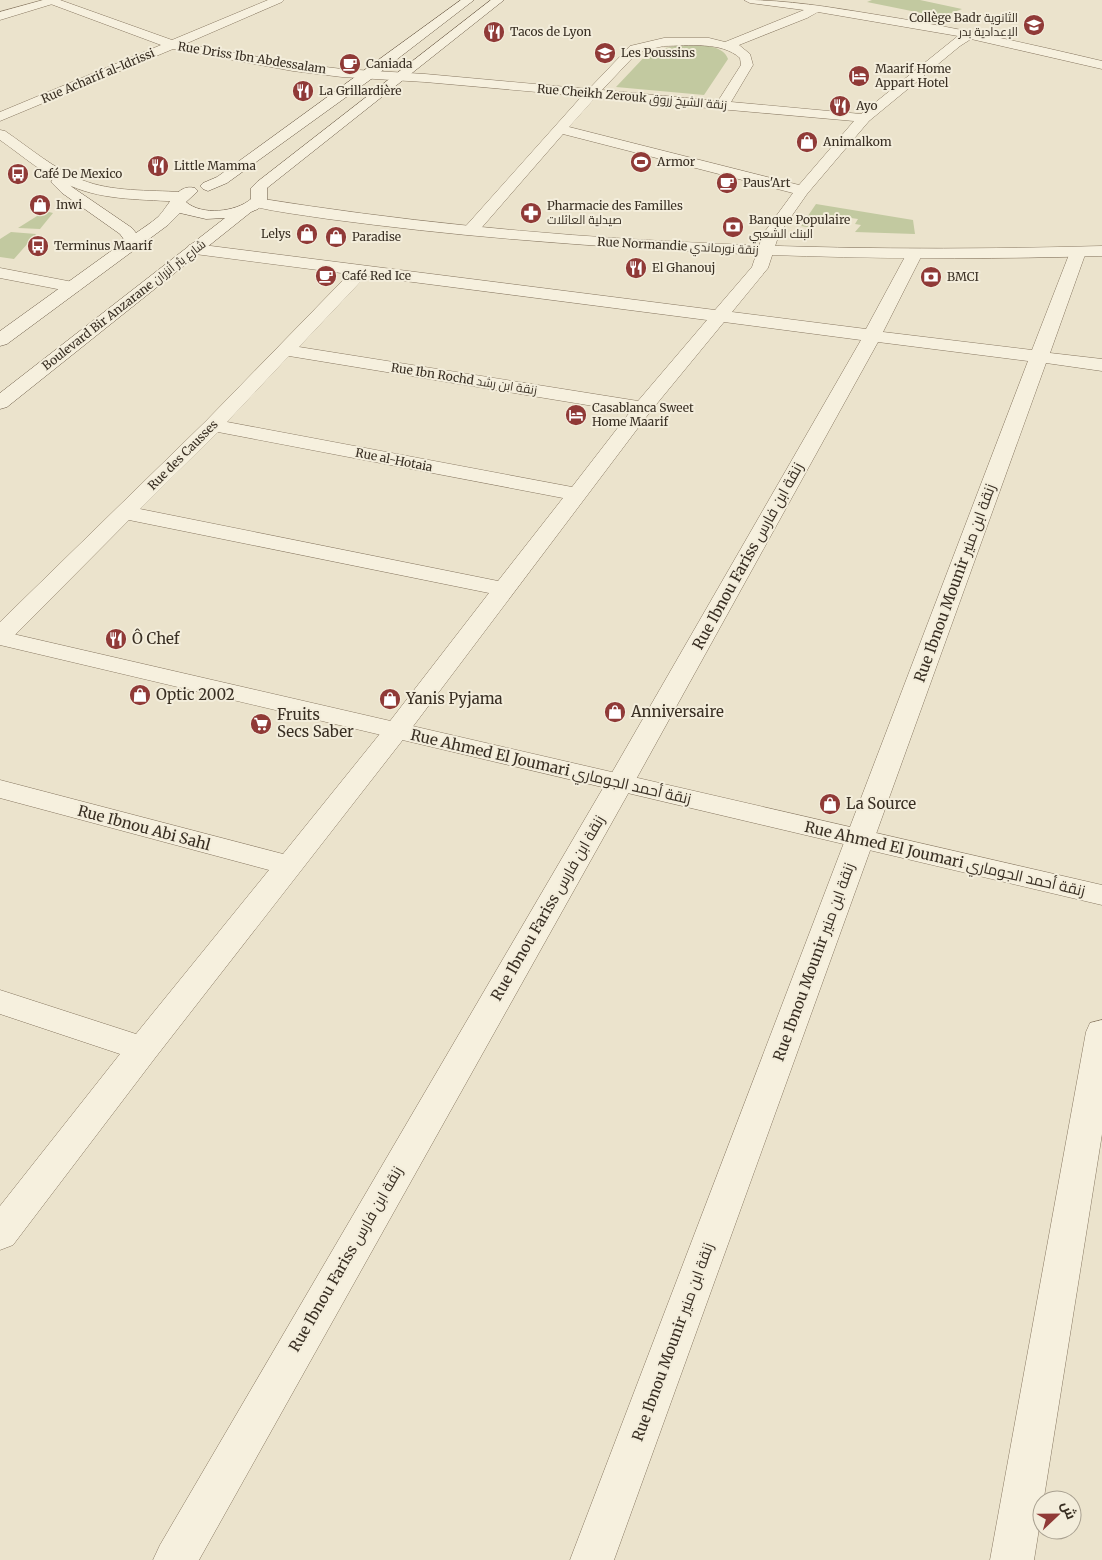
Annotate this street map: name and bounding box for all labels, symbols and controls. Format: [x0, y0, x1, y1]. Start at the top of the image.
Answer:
place label: Collège Badr الثانوية الإعدادية بدر [909, 10, 1018, 39]
school or university icon: Collège Badr الثانوية الإعدادية بدر [1022, 13, 1046, 37]
restaurant icon: Tacos de Lyon [482, 20, 506, 44]
place label: Tacos de Lyon [510, 24, 591, 39]
street label: Rue Driss Ibn Abdessalam [177, 38, 328, 77]
school or university icon: Les Poussins [593, 41, 617, 65]
street label: Rue Acharif al-Idrissi [39, 45, 157, 106]
place label: Les Poussins [621, 45, 695, 60]
cafe icon: Caniada [338, 52, 362, 76]
place label: Caniada [366, 56, 413, 71]
place label: Maarif Home Appart Hotel [874, 61, 951, 90]
hotel icon: Maarif Home Appart Hotel [847, 64, 871, 88]
restaurant icon: La Grillardière [291, 79, 315, 103]
street label: Rue Cheikh Zerouk زنقة الشيخ زروق [536, 81, 728, 113]
place label: La Grillardière [319, 83, 402, 98]
restaurant icon: Ayo [828, 94, 852, 118]
place label: Ayo [855, 98, 878, 113]
shop icon: Animalkom [795, 130, 819, 154]
place label: Animalkom [822, 134, 892, 149]
sports icon: Armor [629, 150, 653, 174]
restaurant icon: Little Mamma [146, 154, 170, 178]
place label: Armor [656, 154, 696, 169]
place label: Little Mamma [174, 158, 256, 173]
bus stop icon: Café De Mexico [6, 162, 30, 186]
place label: Café De Mexico [34, 166, 122, 181]
cafe icon: Paus'Art [715, 171, 739, 195]
place label: Paus'Art [743, 175, 791, 190]
shop icon: Inwi [28, 193, 52, 217]
place label: Inwi [56, 197, 82, 212]
place label: Pharmacie des Familles صيدلية العائلات [547, 198, 683, 227]
pharmacy icon: Pharmacie des Familles صيدلية العائلات [519, 201, 543, 225]
place label: Banque Populaire البنك الشعبي [749, 212, 850, 244]
bank icon: Banque Populaire البنك الشعبي [721, 215, 745, 239]
shop icon: Lelys [295, 222, 319, 246]
shop icon: Paradise [324, 225, 348, 249]
place label: Lelys [261, 226, 291, 241]
place label: Paradise [352, 229, 401, 244]
bus stop icon: Terminus Maarif [26, 234, 50, 258]
street label: Rue Normandie زنقة نورماندي [597, 234, 759, 260]
street label: Boulevard Bir Anzarane شارع بئر أنزران [39, 236, 209, 374]
place label: Terminus Maarif [54, 238, 152, 253]
restaurant icon: El Ghanouj [624, 256, 648, 280]
place label: El Ghanouj [652, 260, 715, 275]
cafe icon: Café Red Ice [314, 264, 338, 288]
bank icon: BMCI [919, 265, 943, 289]
place label: Café Red Ice [342, 268, 411, 283]
place label: BMCI [947, 269, 979, 284]
street label: Rue Ibn Rochd زنقة ابن رشد [390, 360, 538, 397]
place label: Casablanca Sweet Home Maarif [592, 400, 694, 429]
hotel icon: Casablanca Sweet Home Maarif [564, 403, 588, 427]
street label: Rue des Causses [144, 416, 221, 493]
street label: Rue al-Hotaia [354, 445, 434, 474]
street label: Rue Ibnou Fariss زنقة ابن فارس [688, 459, 808, 653]
street label: Rue Ibnou Mounir زنقة ابن منير [910, 481, 1000, 685]
restaurant icon: Ô Chef [104, 627, 128, 651]
place label: Ô Chef [132, 628, 181, 648]
shop icon: Optic 2002 [128, 683, 152, 707]
place label: Optic 2002 [156, 685, 235, 704]
shop icon: Yanis Pyjama [378, 687, 402, 711]
place label: Yanis Pyjama [405, 689, 503, 708]
shop icon: Anniversaire [603, 700, 627, 724]
place label: Anniversaire [630, 702, 724, 721]
place label: Fruits Secs Saber [277, 705, 354, 741]
supermarket icon: Fruits Secs Saber [249, 712, 273, 736]
street label: Rue Ahmed El Joumari زنقة أحمد الجوماري [408, 725, 693, 811]
shop icon: La Source [818, 792, 842, 816]
place label: La Source [846, 794, 916, 813]
street label: Rue Ibnou Abi Sahl [76, 801, 213, 854]
street label: Rue Ibnou Fariss زنقة ابن فارس [487, 812, 609, 1004]
street label: Rue Ahmed El Joumari زنقة أحمد الجوماري [802, 817, 1087, 903]
street label: Rue Ibnou Mounir زنقة ابن منير [769, 860, 859, 1064]
street label: Rue Ibnou Fariss زنقة ابن فارس [285, 1163, 407, 1355]
street label: Rue Ibnou Mounir زنقة ابن منير [628, 1240, 718, 1444]
north arrow [1032, 1490, 1082, 1540]
text: ش [1057, 1498, 1081, 1522]

